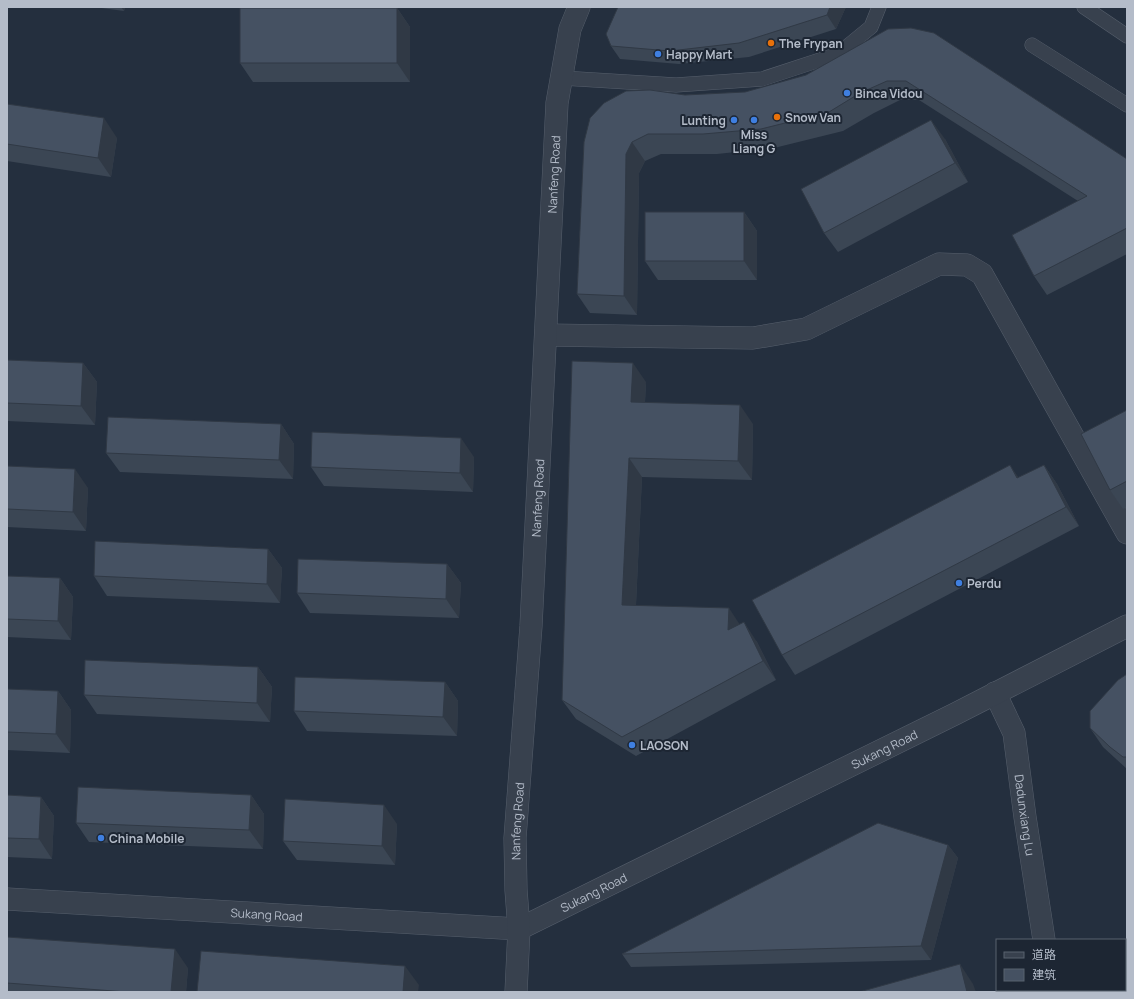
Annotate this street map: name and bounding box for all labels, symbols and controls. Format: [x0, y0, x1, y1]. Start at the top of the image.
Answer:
place label: The Frypan [779, 35, 843, 52]
marker: The Frypan [766, 38, 776, 48]
place label: Happy Mart [666, 46, 732, 63]
marker: Happy Mart [653, 49, 663, 59]
place label: Binca Vidou [855, 85, 923, 102]
marker: Binca Vidou [842, 88, 852, 98]
place label: Snow Van [785, 109, 841, 126]
place label: Lunting [681, 112, 726, 129]
marker: Snow Van [772, 112, 782, 122]
marker: Lunting [729, 115, 739, 125]
marker: Miss Liang G [749, 115, 759, 125]
place label: Miss Liang G [733, 126, 776, 157]
street label: Nanfeng Road [543, 135, 564, 214]
street label: Nanfeng Road [527, 459, 548, 537]
place label: Perdu [967, 575, 1001, 592]
marker: Perdu [954, 578, 964, 588]
street label: Sukang Road [848, 725, 920, 773]
place label: LAOSON [640, 737, 689, 754]
marker: LAOSON [627, 740, 637, 750]
street label: Dadunxiang Lu [1011, 773, 1039, 857]
street label: Nanfeng Road [507, 782, 528, 860]
place label: China Mobile [109, 830, 185, 847]
marker: China Mobile [96, 833, 106, 843]
street label: Sukang Road [557, 869, 630, 916]
street label: Sukang Road [230, 904, 303, 925]
legend [996, 939, 1126, 991]
text: 道路 [1032, 946, 1056, 963]
text: 建筑 [1032, 966, 1056, 983]

